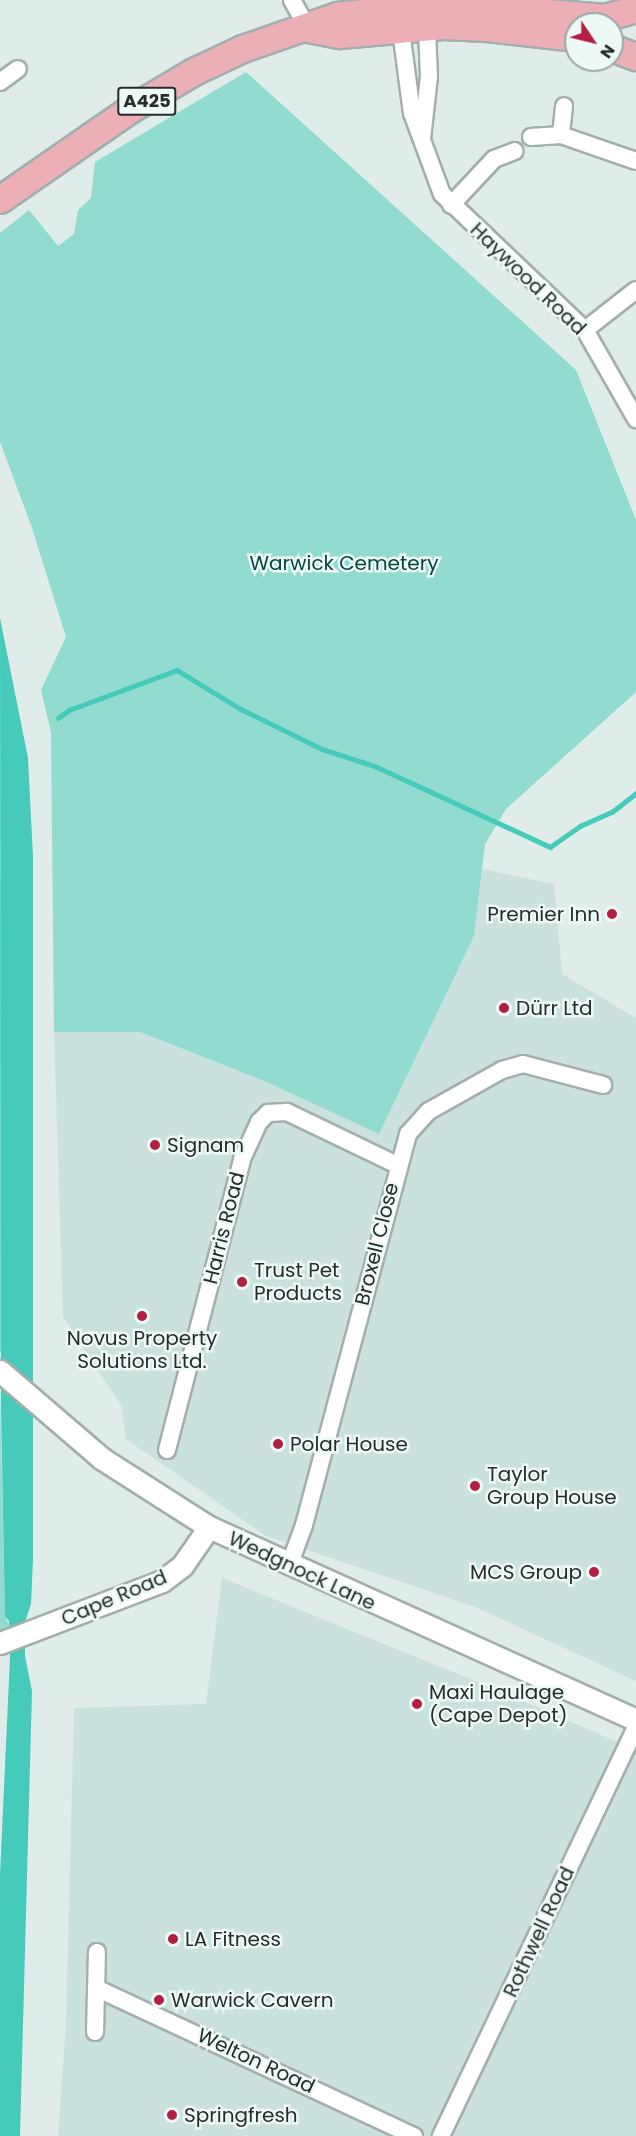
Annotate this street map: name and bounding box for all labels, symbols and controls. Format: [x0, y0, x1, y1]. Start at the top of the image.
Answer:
north arrow [564, 12, 624, 72]
text: N [595, 40, 620, 63]
road number: A425 [117, 86, 177, 116]
street label: Haywood Road [465, 218, 591, 340]
park label: Warwick Cemetery [250, 551, 438, 575]
place label: Premier Inn [487, 902, 600, 926]
marker: Premier Inn [605, 907, 619, 921]
place label: Dürr Ltd [516, 996, 593, 1020]
marker: Dürr Ltd [497, 1001, 511, 1015]
place label: Signam [167, 1133, 244, 1157]
marker: Signam [148, 1138, 162, 1152]
street label: Harris Road [198, 1169, 250, 1287]
street label: Broxell Close [350, 1180, 404, 1308]
place label: Trust Pet Products [254, 1258, 342, 1305]
marker: Trust Pet Products [235, 1275, 249, 1289]
marker: Novus Property Solutions Ltd. [135, 1309, 149, 1323]
place label: Novus Property Solutions Ltd. [67, 1326, 217, 1373]
place label: Polar House [290, 1432, 408, 1456]
marker: Polar House [271, 1437, 285, 1451]
place label: Taylor Group House [487, 1462, 617, 1509]
marker: Taylor Group House [468, 1479, 482, 1493]
street label: Wedgnock Lane [225, 1526, 379, 1616]
place label: MCS Group [470, 1560, 582, 1584]
street label: Cape Road [58, 1565, 170, 1631]
marker: MCS Group [587, 1565, 601, 1579]
place label: Maxi Haulage (Cape Depot) [429, 1680, 568, 1727]
marker: Maxi Haulage (Cape Depot) [410, 1697, 424, 1711]
street label: Rothwell Road [498, 1863, 580, 2001]
place label: LA Fitness [185, 1927, 281, 1951]
marker: LA Fitness [166, 1932, 180, 1946]
place label: Warwick Cavern [171, 1988, 333, 2012]
marker: Warwick Cavern [152, 1993, 166, 2007]
street label: Welton Road [193, 2023, 319, 2099]
place label: Springfresh [184, 2103, 298, 2127]
marker: Springfresh [165, 2108, 179, 2122]

